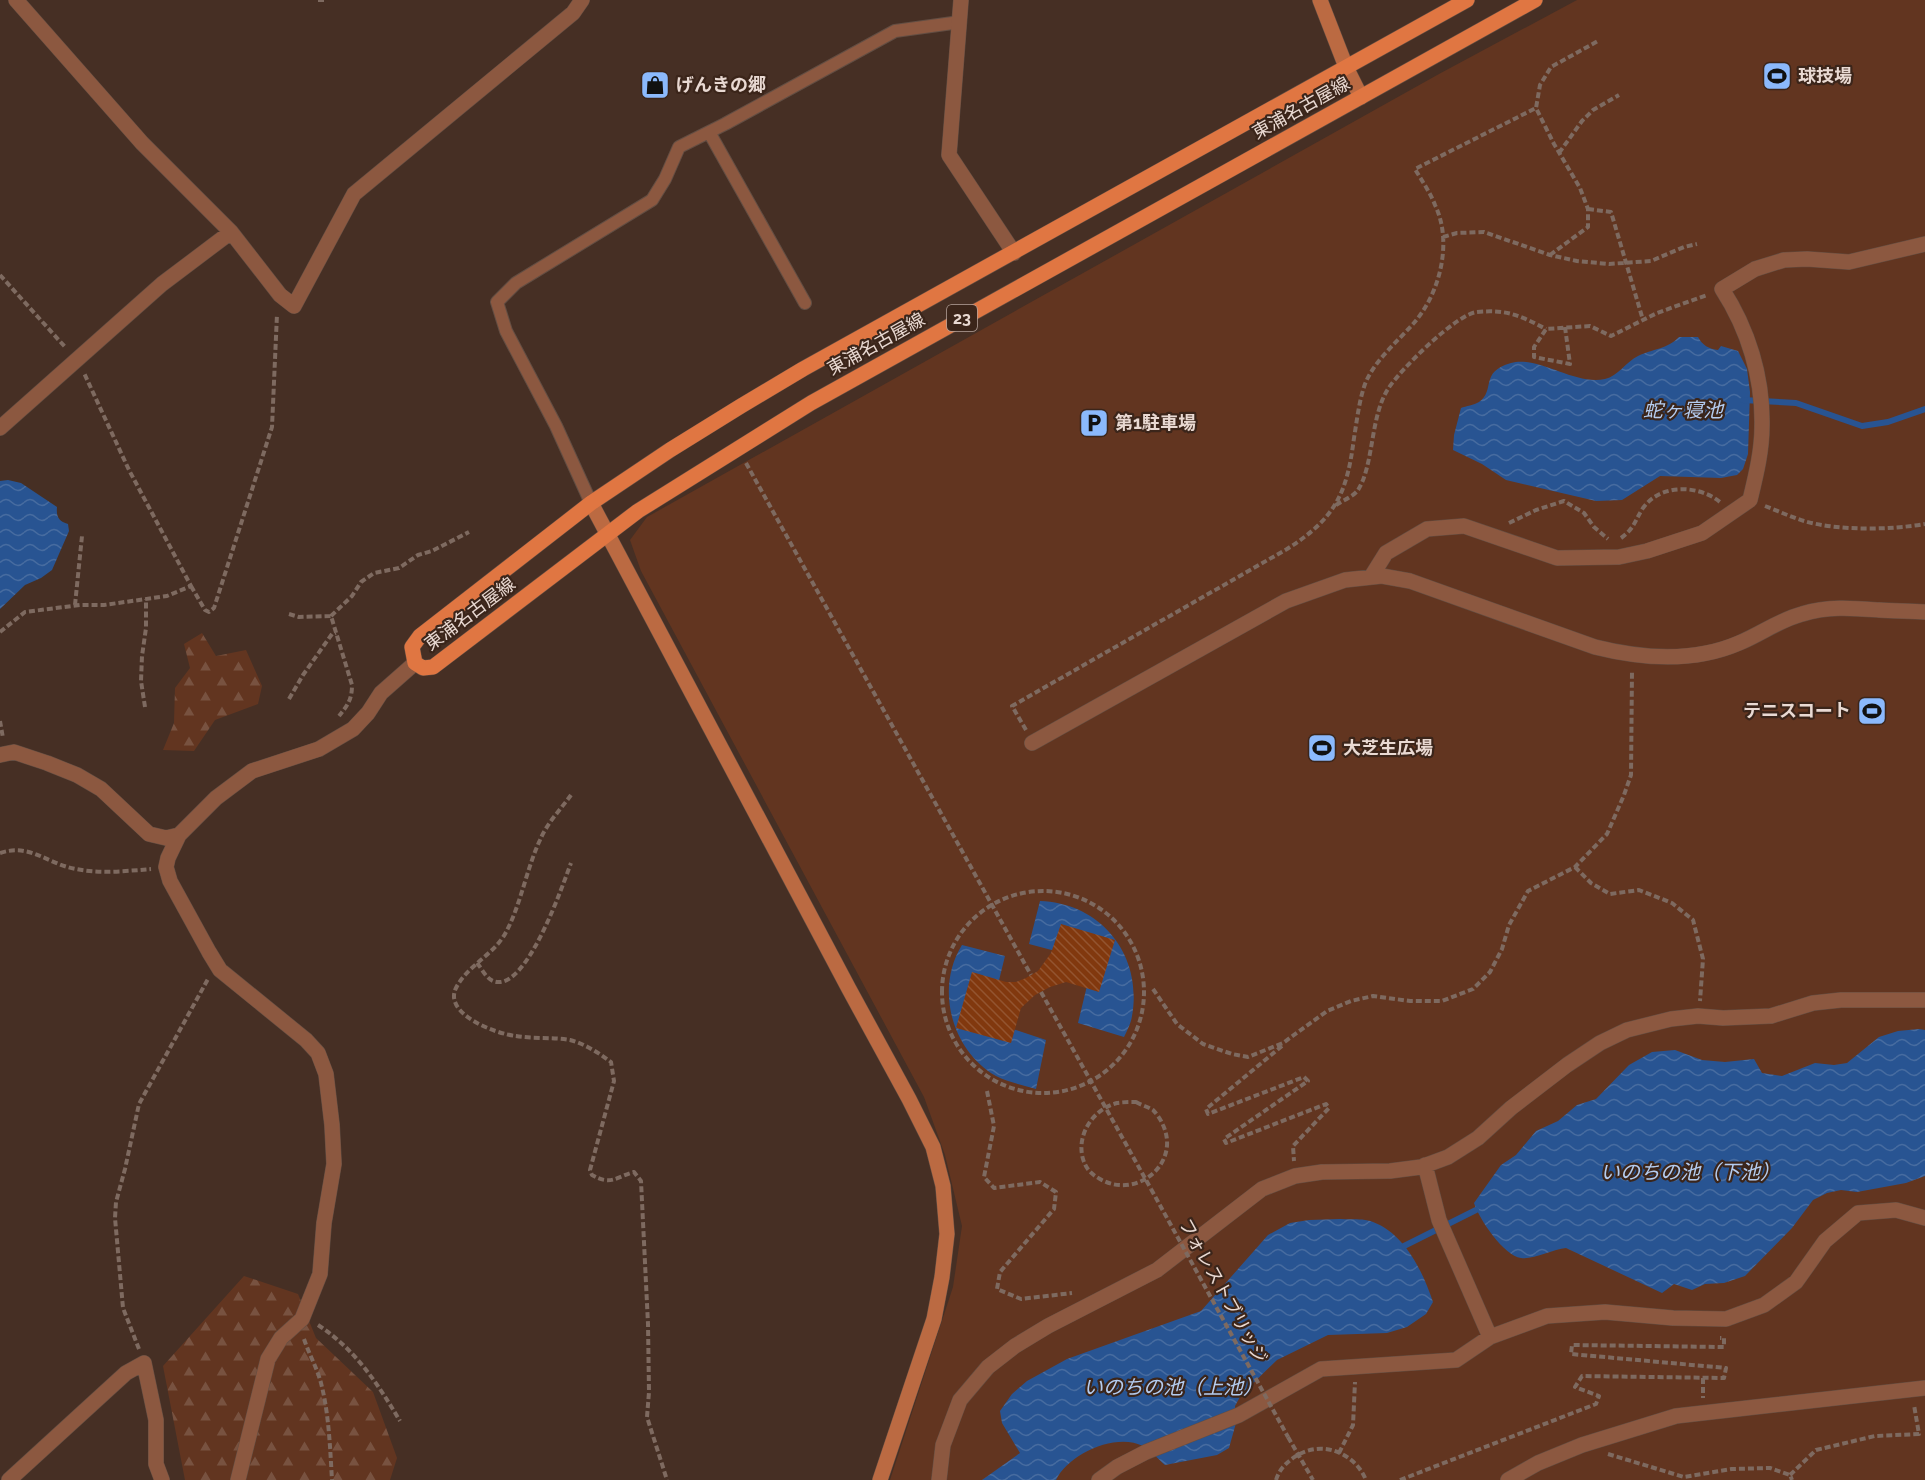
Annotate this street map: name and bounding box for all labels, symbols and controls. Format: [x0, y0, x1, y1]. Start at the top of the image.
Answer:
sports icon: 球技場 [1761, 60, 1793, 92]
place label: 球技場 [1798, 65, 1852, 86]
shop icon: げんきの郷 [639, 69, 671, 101]
street label: 東浦名古屋線 [1248, 72, 1353, 143]
place label: げんきの郷 [676, 74, 766, 95]
road number: 23 [947, 305, 977, 331]
street label: 東浦名古屋線 [823, 308, 928, 379]
water label: 蛇ヶ寝池 [1643, 398, 1725, 422]
parking icon: 第1駐車場 [1078, 407, 1110, 439]
place label: 第1駐車場 [1115, 412, 1196, 433]
street label: 東浦名古屋線 [420, 573, 519, 654]
sports icon: テニスコート [1856, 695, 1888, 727]
place label: テニスコート [1743, 700, 1851, 721]
sports icon: 大芝生広場 [1306, 732, 1338, 764]
place label: 大芝生広場 [1343, 737, 1433, 758]
water label: いのちの池（下池） [1600, 1160, 1780, 1184]
street label: フォレストブリッジ [1175, 1215, 1272, 1367]
water label: いのちの池（上池） [1083, 1375, 1263, 1399]

